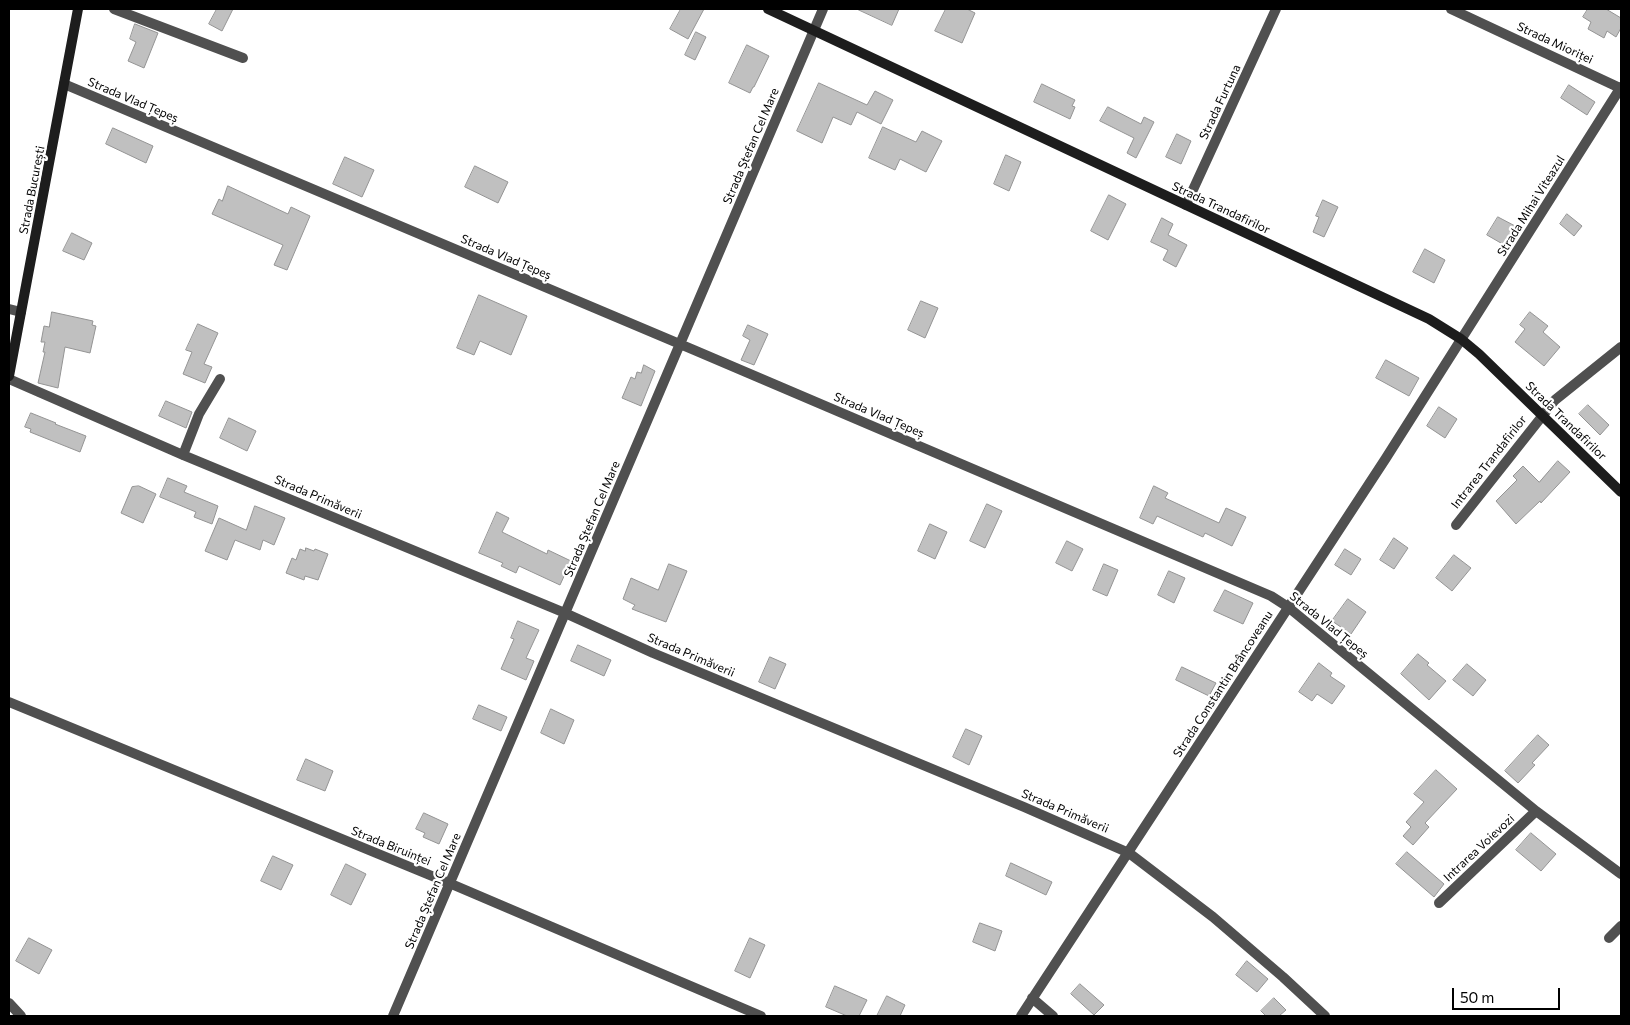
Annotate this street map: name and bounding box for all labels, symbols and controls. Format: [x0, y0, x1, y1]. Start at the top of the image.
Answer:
street label: Strada Mioriței [1515, 19, 1595, 67]
street label: Strada Furtuna [1196, 62, 1244, 142]
street label: Strada Vlad Țepeș [86, 74, 180, 126]
street label: Strada Ștefan Cel Mare [720, 86, 782, 206]
street label: Strada București [16, 145, 48, 235]
street label: Strada Mihai Viteazul [1494, 153, 1568, 259]
street label: Strada Trandafirilor [1170, 179, 1272, 237]
street label: Strada Vlad Țepeș [459, 231, 553, 283]
street label: Strada Trandafirilor [1523, 379, 1609, 463]
street label: Strada Vlad Țepeș [832, 389, 926, 441]
street label: Intrarea Trandafirilor [1448, 413, 1530, 511]
street label: Strada Ștefan Cel Mare [561, 459, 623, 579]
street label: Strada Primăverii [272, 472, 364, 522]
street label: Strada Vlad Țepeș [1287, 589, 1371, 661]
street label: Strada Constantin Brâncoveanu [1170, 608, 1276, 760]
street label: Strada Primăverii [645, 630, 737, 680]
street label: Strada Primăverii [1019, 786, 1111, 836]
street label: Intrarea Voievozi [1441, 812, 1517, 884]
street label: Strada Biruinței [349, 823, 433, 869]
street label: Strada Ștefan Cel Mare [402, 831, 464, 951]
scale bar [1455, 978, 1562, 1010]
text: 50 m [1460, 988, 1494, 1006]

